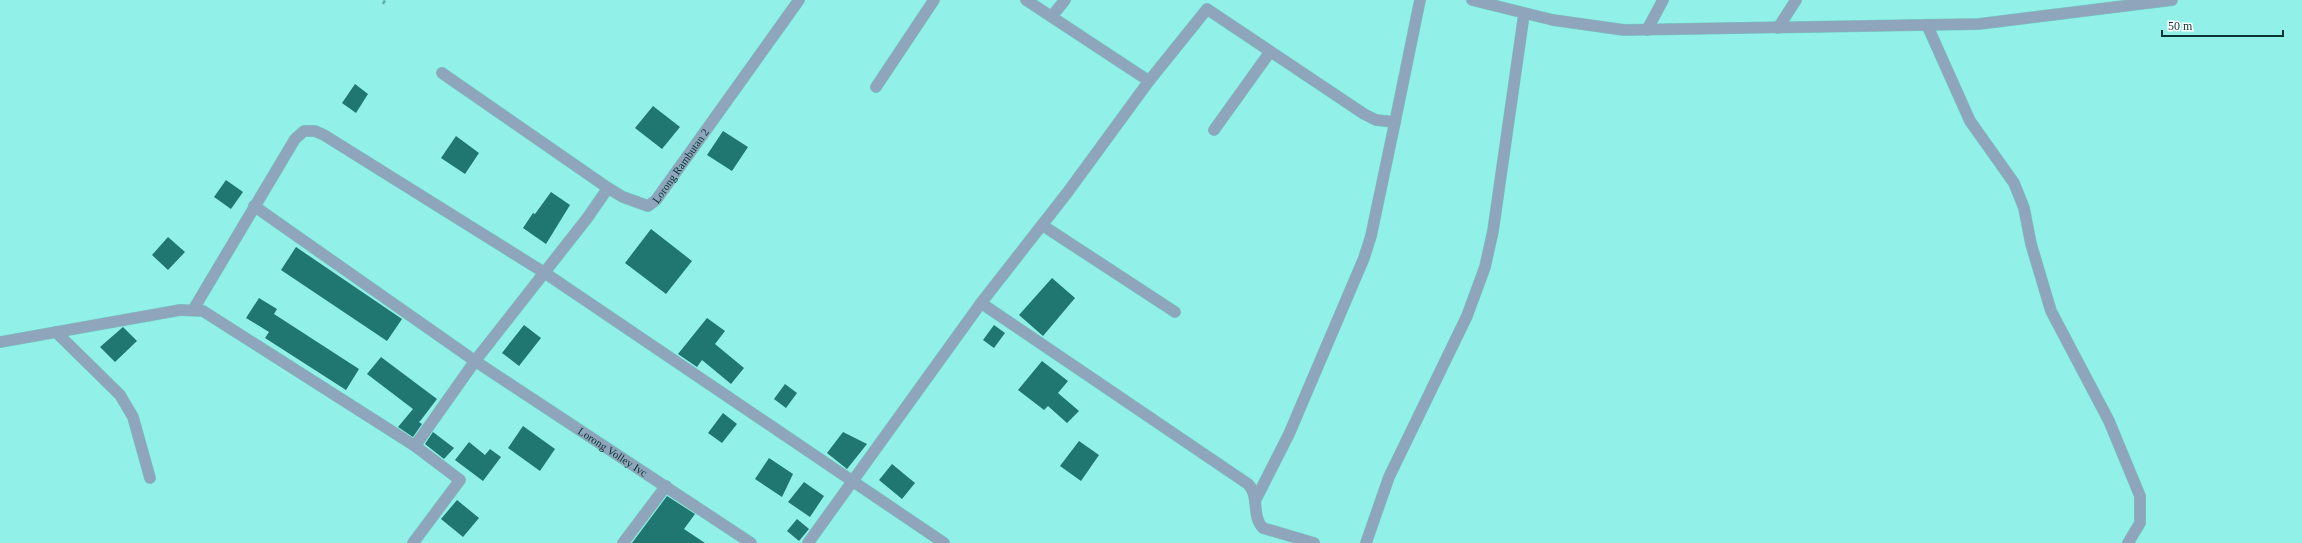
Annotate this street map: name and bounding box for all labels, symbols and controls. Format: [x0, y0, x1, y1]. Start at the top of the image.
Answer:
scale bar [2162, 12, 2283, 38]
text: 50 m [2168, 19, 2193, 33]
street label: Lorong Rambutan 2 [650, 126, 711, 205]
street label: Lorong Volley Ivc [576, 425, 650, 479]

